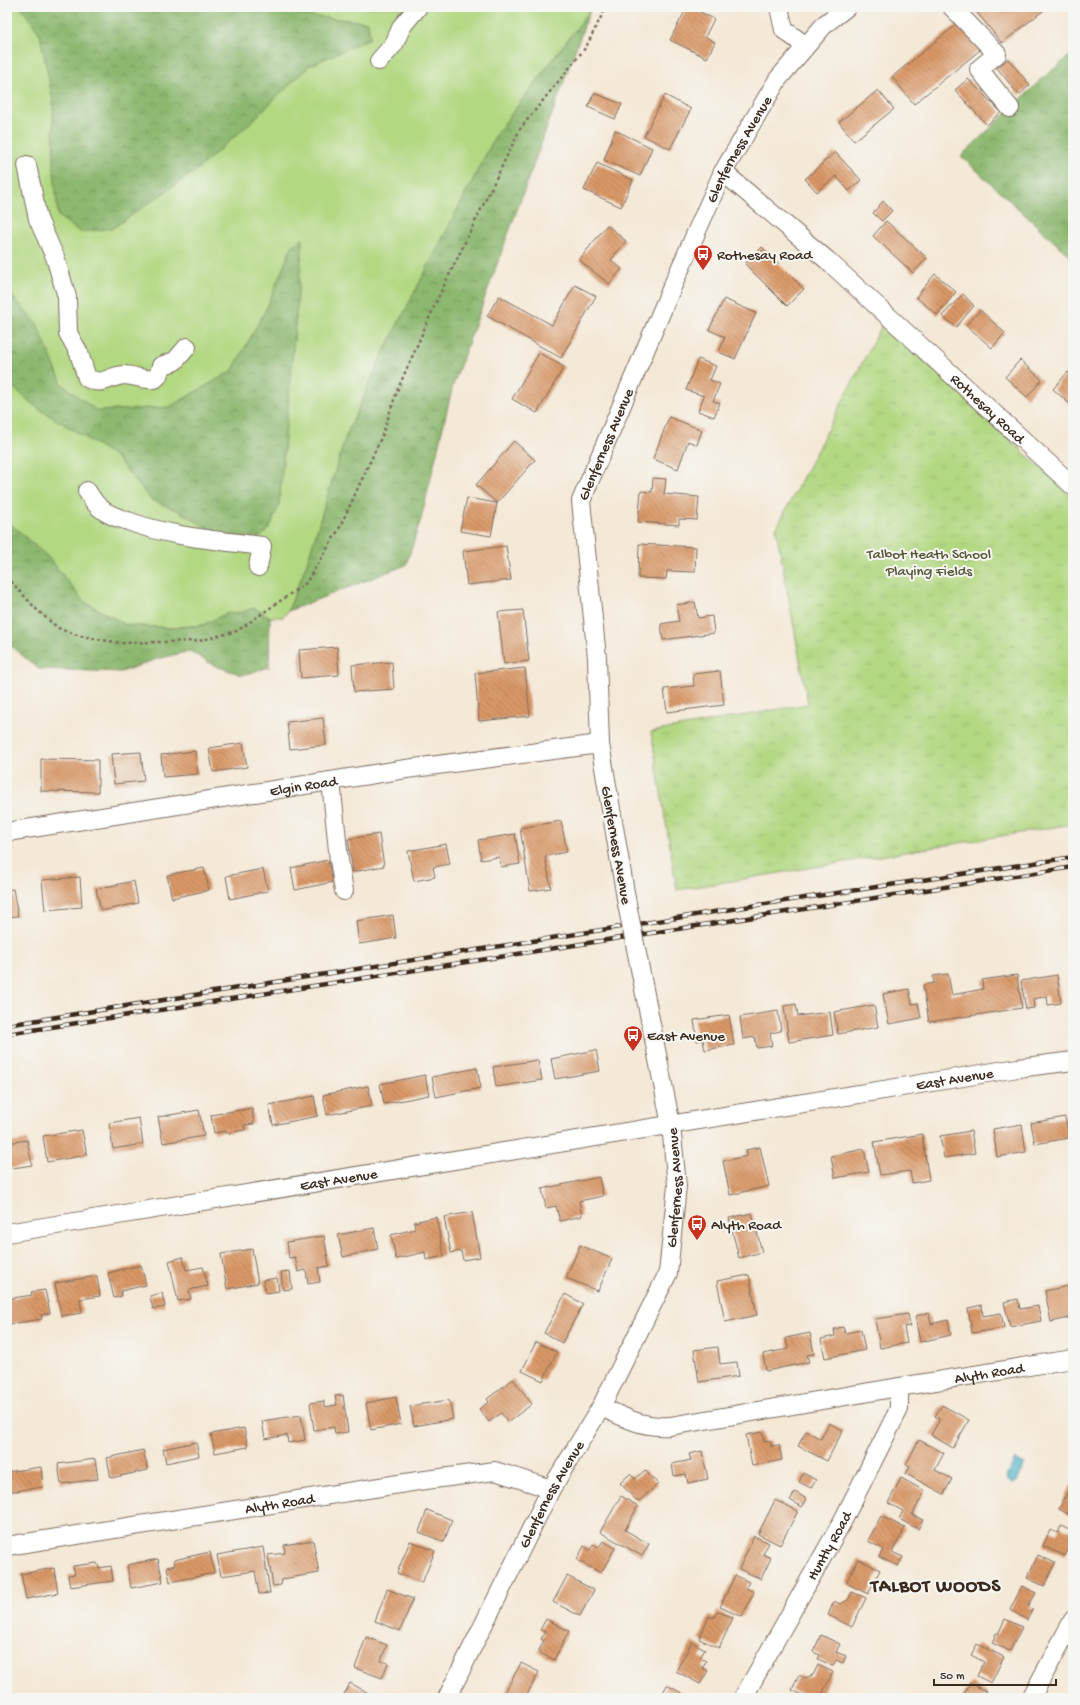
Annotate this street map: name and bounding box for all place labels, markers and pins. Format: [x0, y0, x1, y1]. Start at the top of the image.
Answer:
bus stop icon: Rothesay Road [692, 243, 714, 271]
place label: Rothesay Road [717, 247, 813, 265]
bus stop icon: East Avenue [622, 1024, 644, 1052]
place label: East Avenue [647, 1028, 725, 1046]
bus stop icon: Alyth Road [686, 1213, 708, 1241]
place label: Alyth Road [711, 1217, 782, 1235]

